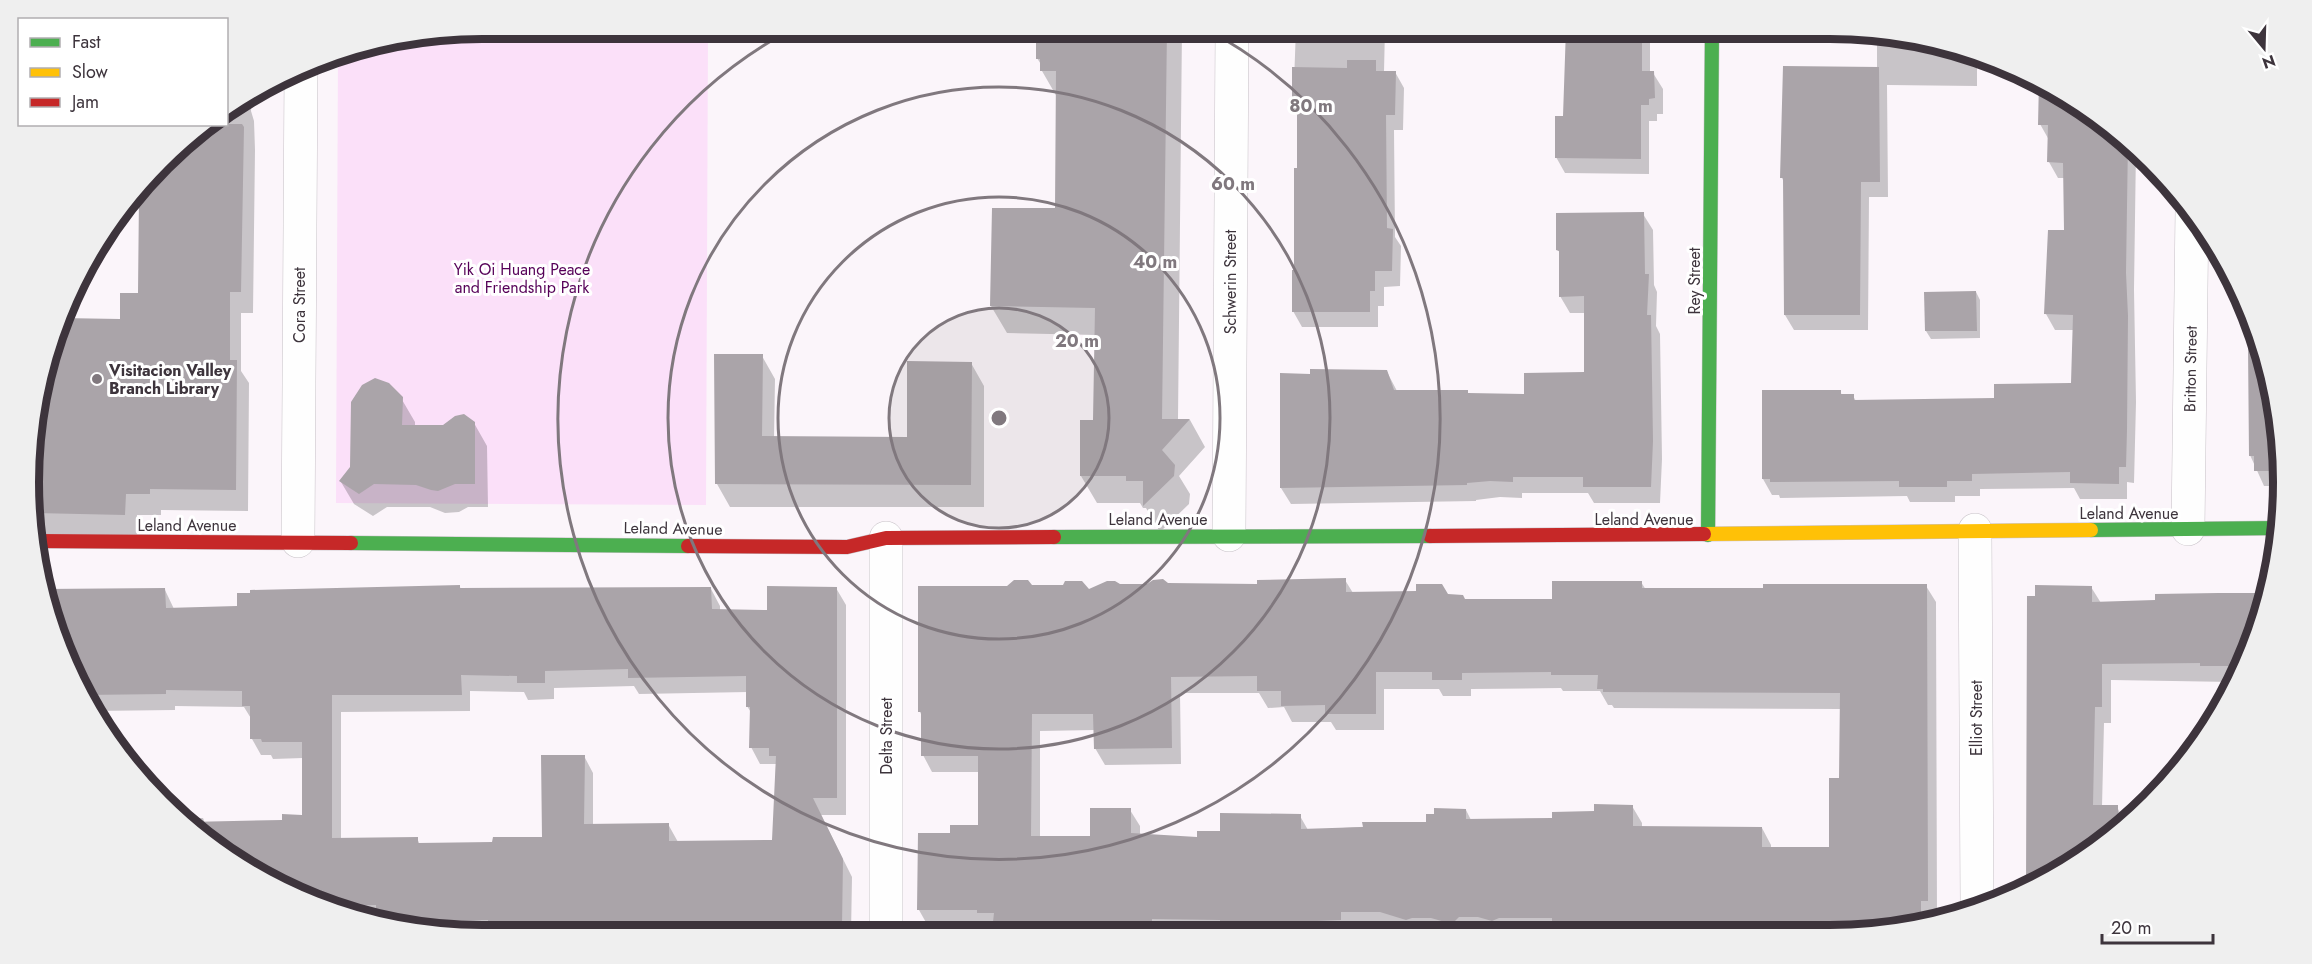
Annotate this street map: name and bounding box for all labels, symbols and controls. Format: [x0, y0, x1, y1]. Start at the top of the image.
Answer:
legend [18, 18, 228, 126]
north arrow [2234, 18, 2294, 78]
text: Fast [72, 29, 101, 55]
text: N [2259, 49, 2278, 75]
text: Slow [72, 59, 109, 85]
text: Jam [70, 89, 99, 115]
text: 80 m [1289, 93, 1333, 119]
text: 60 m [1211, 171, 1255, 197]
street label: Schwerin Street [1219, 230, 1242, 334]
street label: Rey Street [1683, 247, 1706, 314]
text: 40 m [1133, 249, 1177, 275]
park label: Yik Oi Huang Peace and Friendship Park [454, 258, 590, 299]
street label: Cora Street [288, 267, 311, 343]
street label: Britton Street [2178, 325, 2203, 412]
text: 20 m [1055, 328, 1099, 354]
place label: Visitacion Valley Branch Library [108, 359, 232, 400]
marker: Visitacion Valley Branch Library [90, 372, 104, 386]
centre of rings [989, 408, 1009, 428]
street label: Leland Avenue [2080, 502, 2178, 525]
street label: Leland Avenue [1109, 508, 1207, 531]
street label: Leland Avenue [1595, 508, 1693, 531]
street label: Leland Avenue [138, 514, 236, 537]
street label: Leland Avenue [623, 516, 723, 541]
street label: Elliot Street [1965, 680, 1988, 756]
street label: Delta Street [875, 697, 898, 775]
scale bar [2102, 907, 2213, 945]
text: 20 m [2111, 915, 2151, 941]

